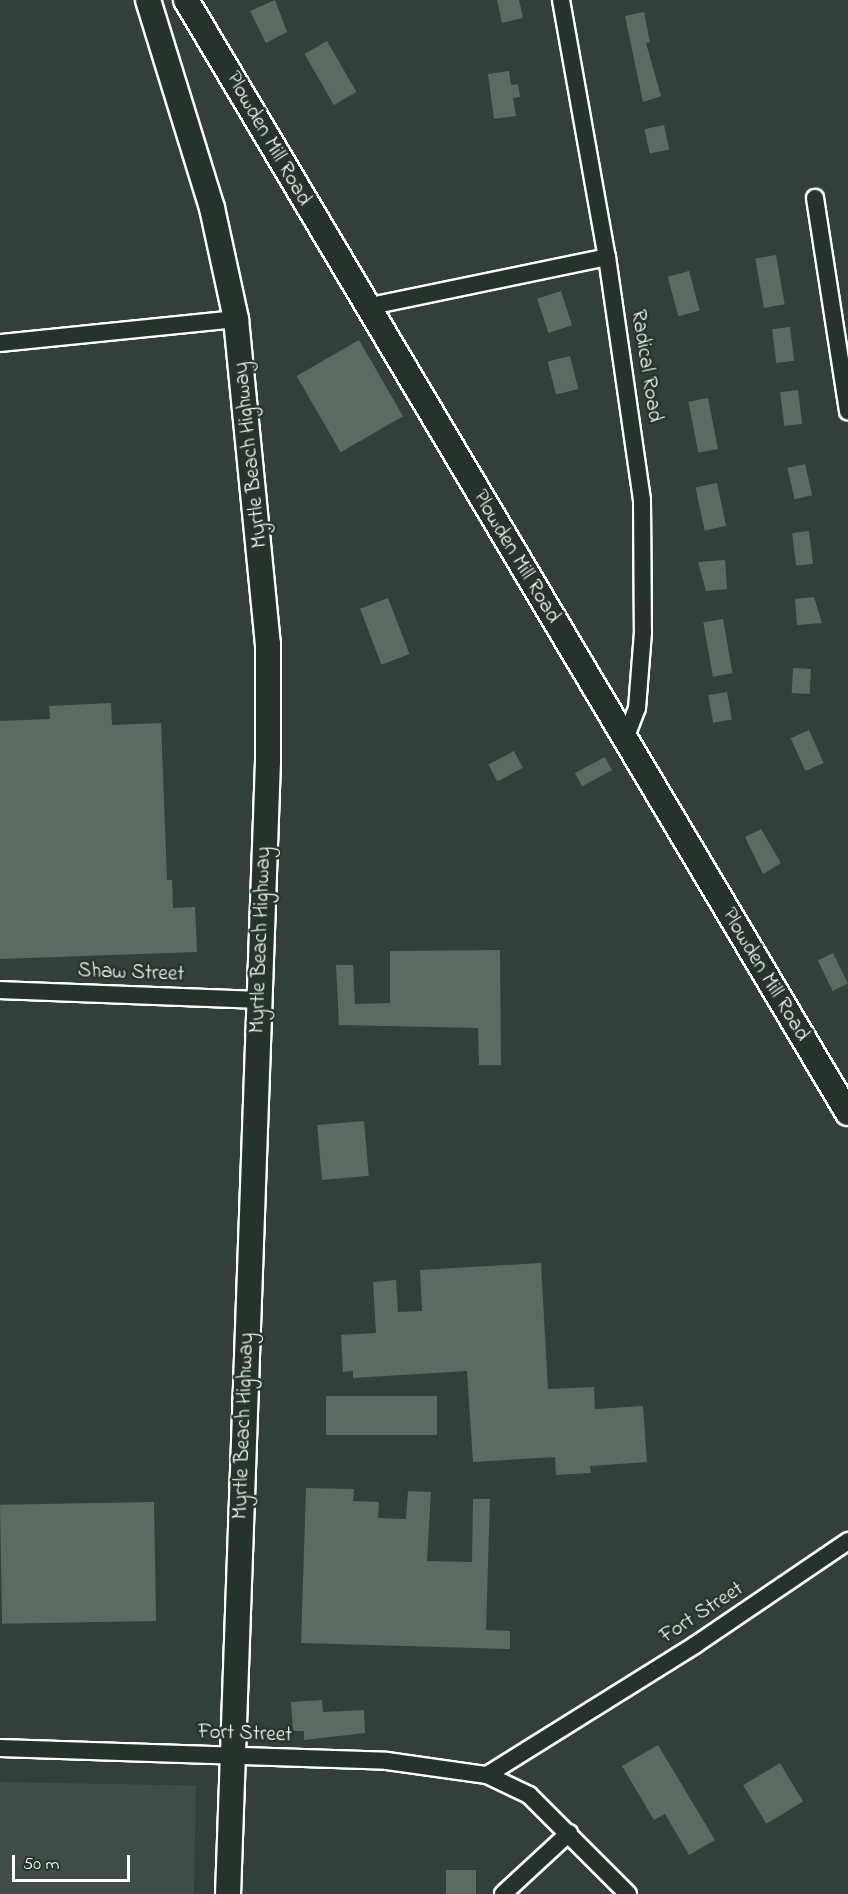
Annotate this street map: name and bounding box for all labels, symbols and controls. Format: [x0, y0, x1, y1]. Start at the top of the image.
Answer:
street label: Plowden Mill Road [220, 68, 316, 210]
street label: Radical Road [625, 308, 667, 424]
street label: Myrtle Beach Highway [229, 361, 273, 549]
street label: Plowden Mill Road [467, 486, 565, 628]
street label: Myrtle Beach Highway [245, 846, 277, 1034]
street label: Plowden Mill Road [716, 904, 814, 1046]
street label: Shaw Street [77, 959, 185, 987]
street label: Myrtle Beach Highway [228, 1332, 260, 1520]
street label: Fort Street [656, 1577, 748, 1649]
street label: Fort Street [197, 1720, 293, 1748]
scale bar [15, 1843, 134, 1881]
text: 50 m [23, 1852, 60, 1878]

